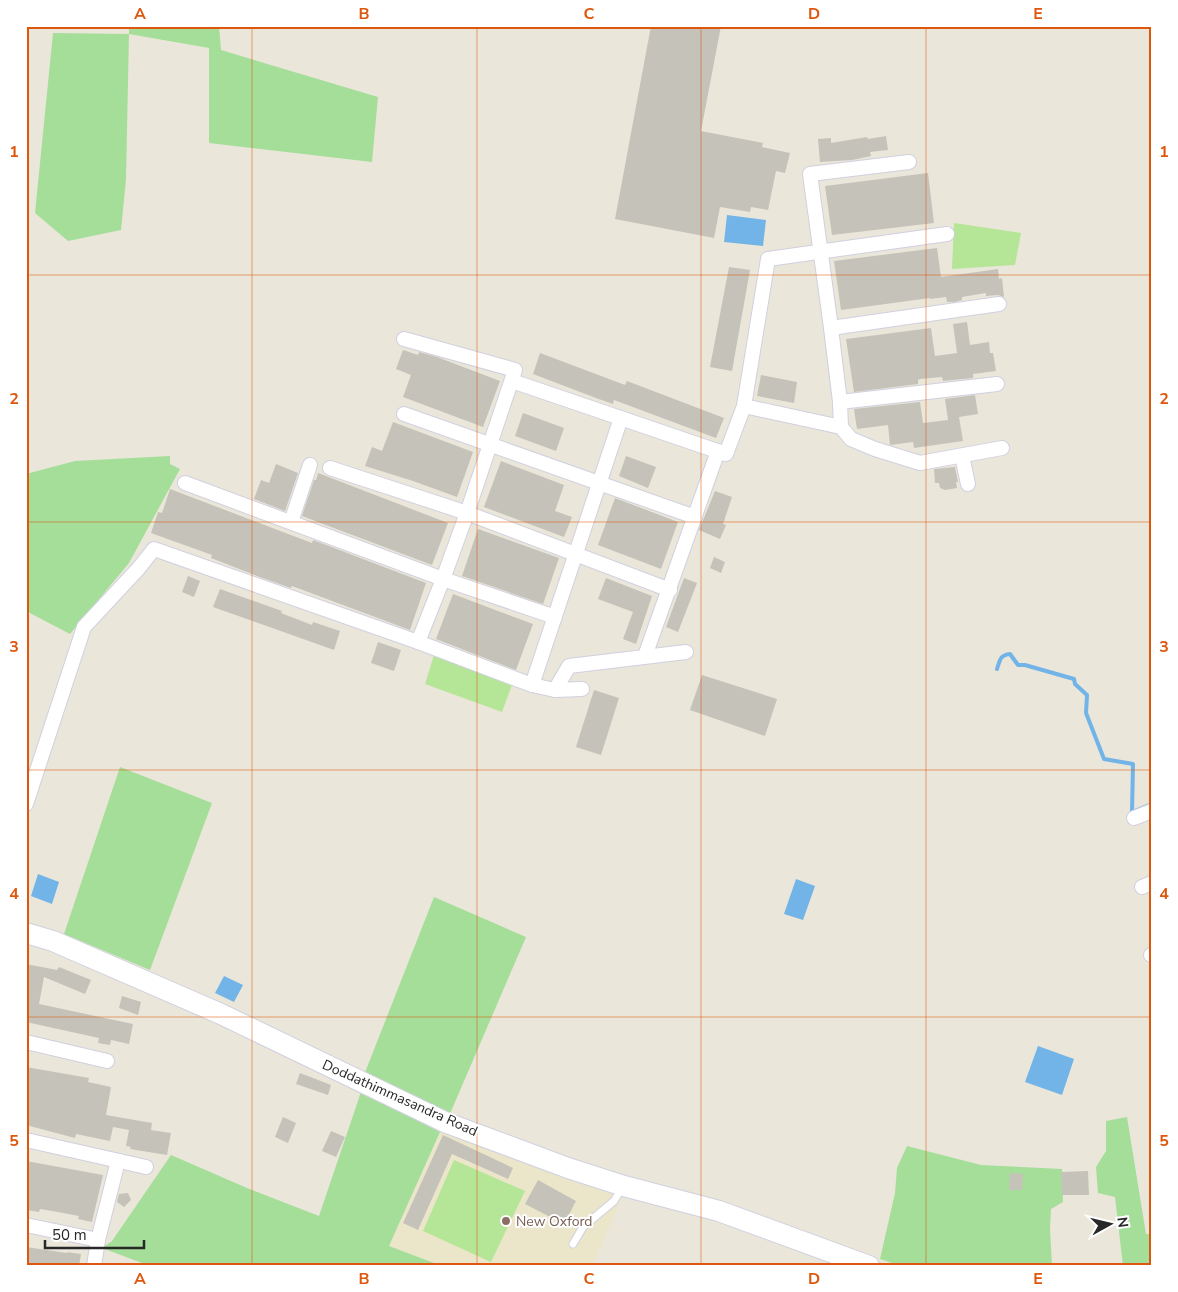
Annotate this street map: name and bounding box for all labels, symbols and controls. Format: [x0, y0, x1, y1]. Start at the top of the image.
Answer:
text: A [134, 3, 146, 25]
text: B [358, 3, 370, 25]
text: C [584, 3, 595, 25]
text: D [808, 3, 820, 25]
text: E [1033, 3, 1043, 25]
text: 1 [9, 141, 19, 163]
text: 1 [1159, 141, 1169, 163]
text: 2 [9, 388, 19, 410]
text: 2 [1159, 388, 1169, 410]
text: 3 [9, 636, 19, 658]
text: 3 [1159, 636, 1169, 658]
text: 4 [9, 883, 19, 905]
text: 4 [1159, 883, 1169, 905]
street label: Doddathimmasandra Road [319, 1055, 481, 1141]
text: 5 [9, 1130, 19, 1152]
text: 5 [1159, 1130, 1169, 1152]
north arrow [1086, 1200, 1136, 1250]
place label: New Oxford [516, 1212, 593, 1231]
marker: New Oxford [500, 1215, 512, 1227]
text: N [1112, 1216, 1133, 1229]
scale bar [45, 1217, 144, 1249]
text: 50 m [52, 1225, 87, 1245]
text: A [134, 1268, 146, 1290]
text: B [358, 1268, 370, 1290]
text: C [584, 1268, 595, 1290]
text: D [808, 1268, 820, 1290]
text: E [1033, 1268, 1043, 1290]

